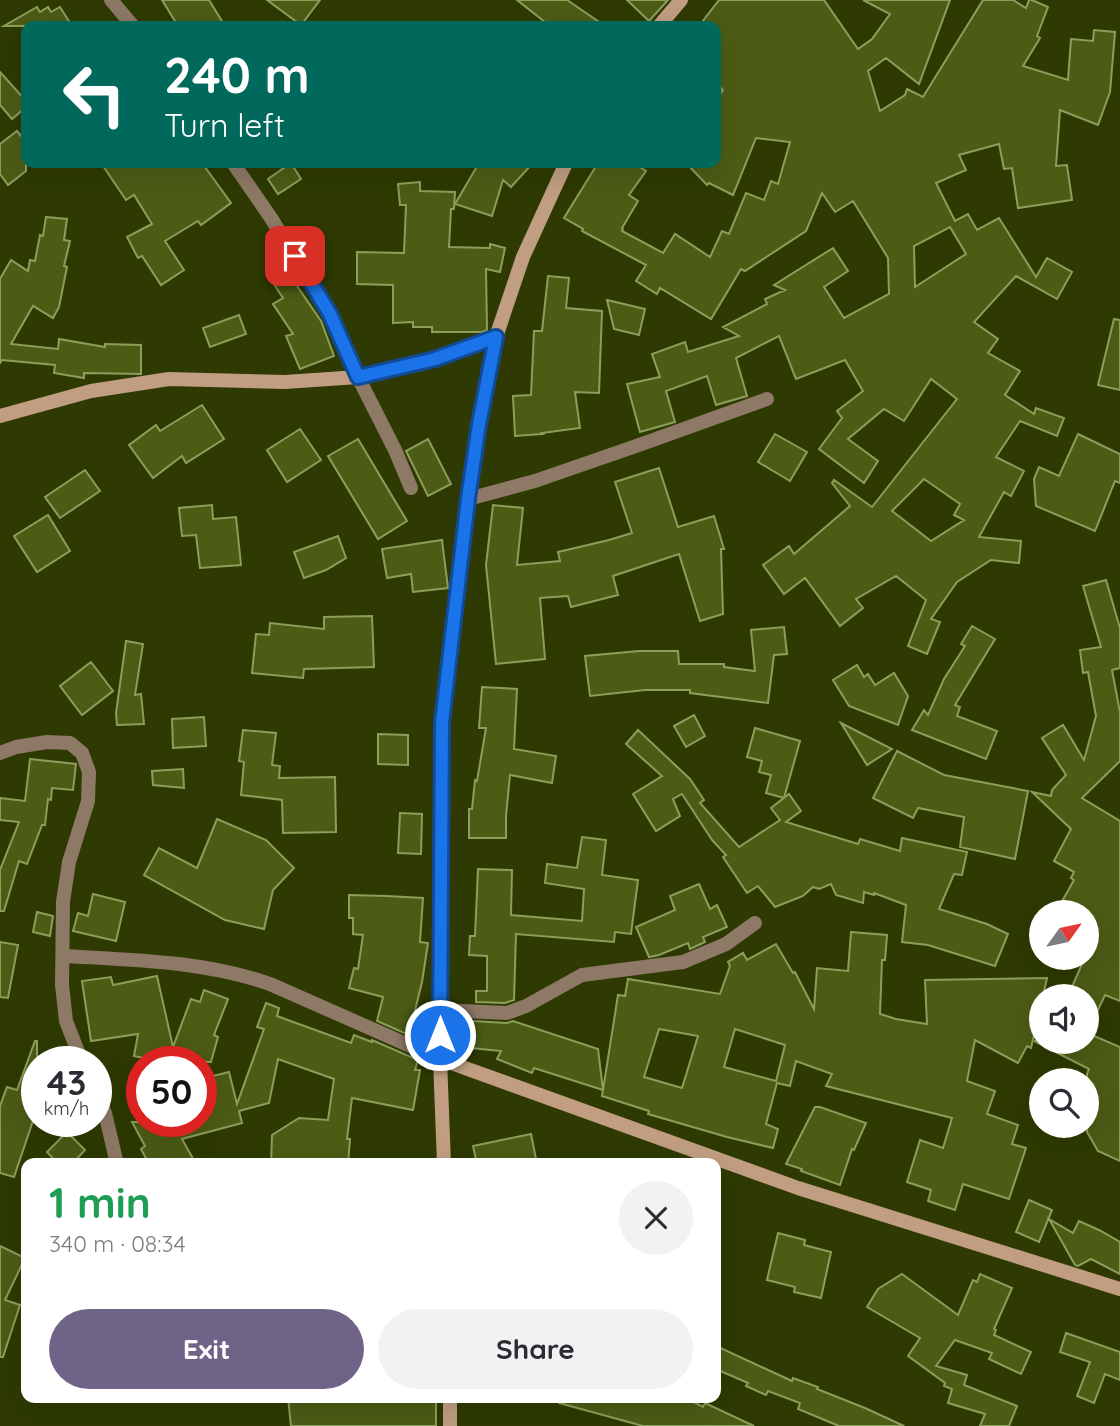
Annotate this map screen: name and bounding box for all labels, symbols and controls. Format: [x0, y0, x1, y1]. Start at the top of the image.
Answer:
text: 240 m [164, 44, 310, 105]
icon: left [49, 49, 140, 140]
text: Turn left [164, 105, 285, 145]
pin [265, 226, 325, 286]
icon: arrive [276, 237, 314, 275]
north arrow [1029, 900, 1099, 970]
map controls [1029, 900, 1099, 1138]
button: sound [1029, 984, 1099, 1054]
position arrow [403, 998, 477, 1072]
speed limit sign: 50 [126, 1046, 217, 1137]
text: 43 [47, 1060, 86, 1104]
button: search [1029, 1068, 1099, 1138]
text: km/h [44, 1097, 89, 1120]
text: 1 min [49, 1176, 151, 1229]
button: close [619, 1181, 693, 1255]
text: 340 m · 08:34 [49, 1229, 186, 1258]
button: Exit [49, 1309, 364, 1389]
button: Share [378, 1309, 693, 1389]

